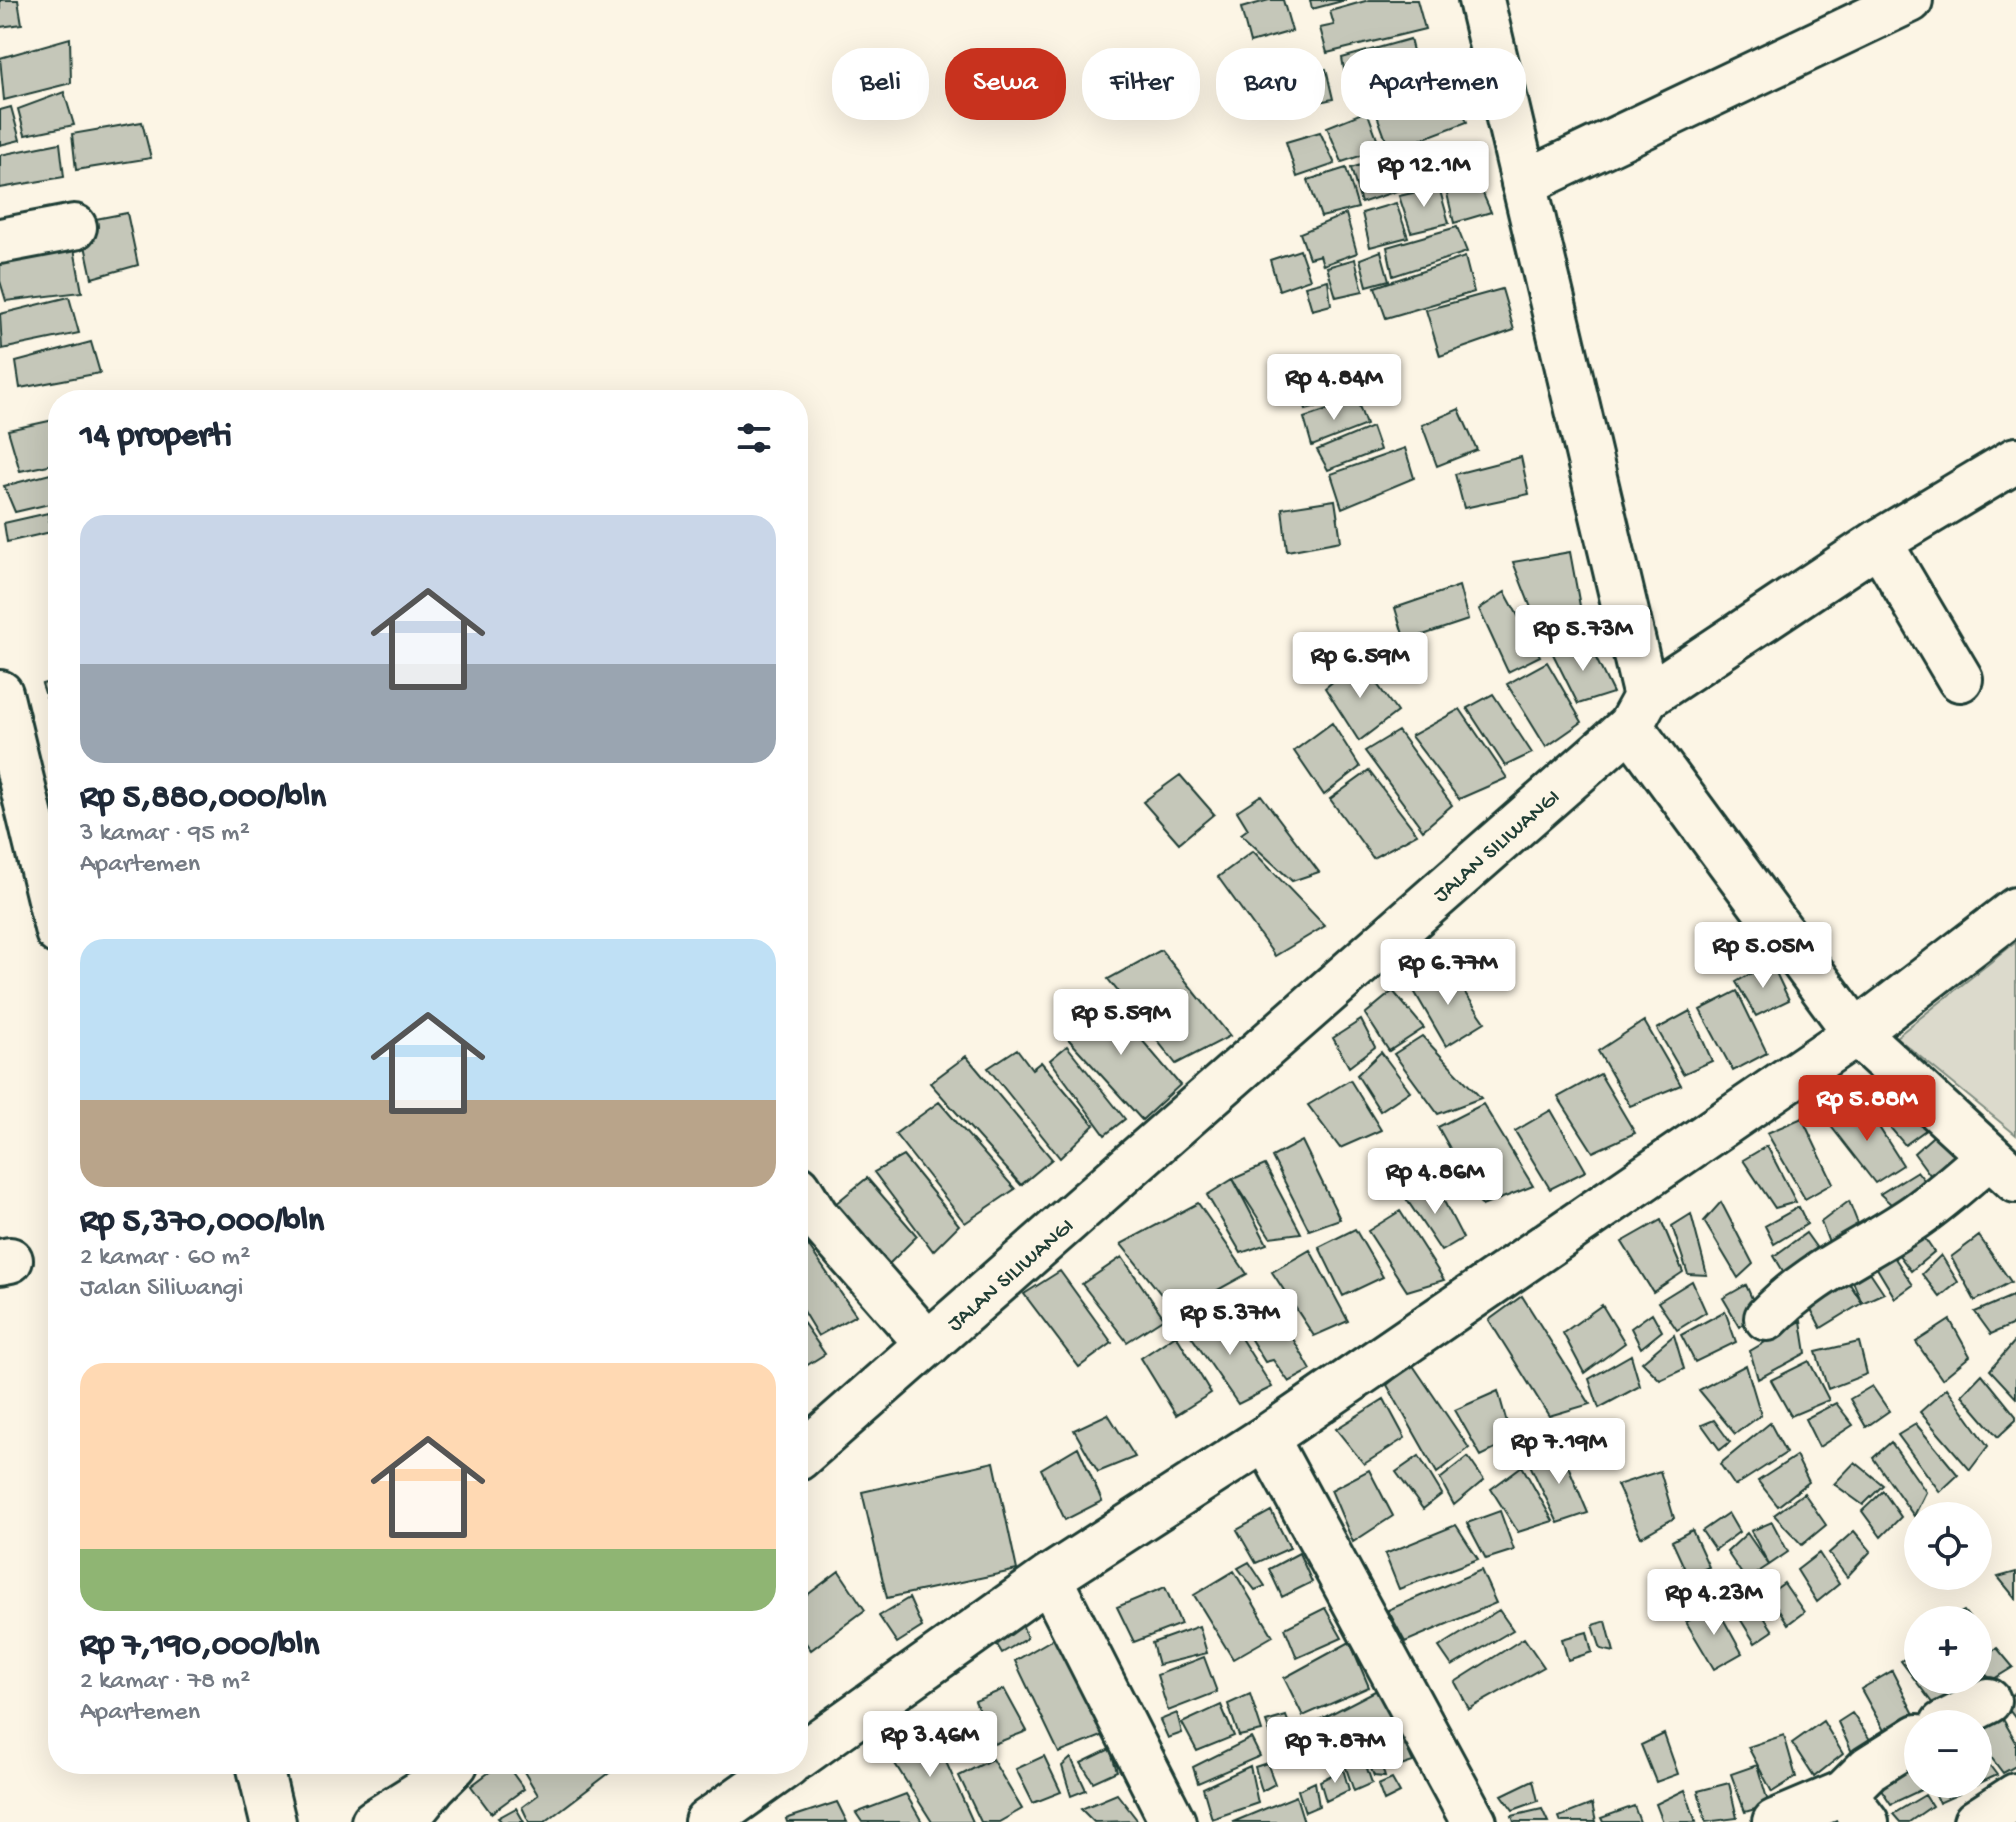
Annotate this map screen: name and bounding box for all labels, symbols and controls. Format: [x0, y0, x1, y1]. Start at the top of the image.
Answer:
chip: Beli [832, 48, 929, 120]
chip: Sewa [945, 48, 1066, 120]
chip: Filter [1082, 48, 1200, 120]
chip: Baru [1216, 48, 1325, 120]
chip: Apartemen [1341, 48, 1526, 120]
pin: Rp 12.1M [1341, 141, 1507, 209]
text: Rp 12.1M [1378, 151, 1470, 182]
pin: Rp 4.84M [1251, 354, 1417, 422]
text: Rp 4.84M [1285, 364, 1383, 395]
icon: filters [732, 416, 776, 460]
text: 14 properti [80, 418, 232, 458]
icon: home [356, 567, 500, 711]
pin: Rp 5.73M [1500, 605, 1666, 673]
text: Rp 5.73M [1533, 615, 1633, 646]
pin: Rp 6.59M [1277, 632, 1443, 700]
text: Rp 6.59M [1311, 642, 1409, 673]
text: Rp 5,880,000/bln [80, 779, 326, 819]
street label: JALAN SILIWANGI [1429, 785, 1566, 909]
text: 3 kamar · 95 m² [80, 819, 250, 850]
text: Apartemen [80, 850, 200, 881]
pin: Rp 5.05M [1680, 922, 1846, 990]
text: Rp 5.05M [1713, 932, 1813, 963]
pin: Rp 6.77M [1365, 939, 1531, 1007]
text: Rp 6.77M [1399, 949, 1498, 980]
pin: Rp 5.59M [1038, 989, 1204, 1057]
icon: home [356, 991, 500, 1135]
text: Rp 5.59M [1071, 999, 1171, 1030]
pin: Rp 5.88M [1784, 1075, 1950, 1143]
text: Rp 5.88M [1817, 1085, 1917, 1116]
pin: Rp 4.86M [1352, 1148, 1518, 1216]
text: Rp 4.86M [1386, 1158, 1484, 1189]
text: Rp 5,370,000/bln [80, 1203, 324, 1243]
street label: JALAN SILIWANGI [943, 1214, 1080, 1338]
text: 2 kamar · 60 m² [80, 1243, 250, 1274]
text: Jalan Siliwangi [80, 1274, 243, 1305]
pin: Rp 5.37M [1147, 1289, 1313, 1357]
text: Rp 5.37M [1180, 1299, 1280, 1330]
icon: home [356, 1415, 500, 1559]
pin: Rp 7.19M [1476, 1418, 1642, 1486]
text: Rp 7.19M [1511, 1428, 1607, 1459]
map controls [1904, 1502, 1992, 1798]
button: locate [1904, 1502, 1992, 1590]
pin: Rp 4.23M [1631, 1569, 1797, 1637]
text: Rp 4.23M [1665, 1579, 1763, 1610]
button: + [1904, 1606, 1992, 1694]
text: Rp 7,190,000/bln [80, 1627, 319, 1667]
text: 2 kamar · 78 m² [80, 1667, 250, 1698]
text: Apartemen [80, 1698, 200, 1729]
button: − [1904, 1710, 1992, 1798]
pin: Rp 3.46M [847, 1711, 1013, 1779]
pin: Rp 7.87M [1252, 1717, 1418, 1785]
text: Rp 3.46M [881, 1721, 979, 1752]
text: Rp 7.87M [1285, 1727, 1385, 1758]

